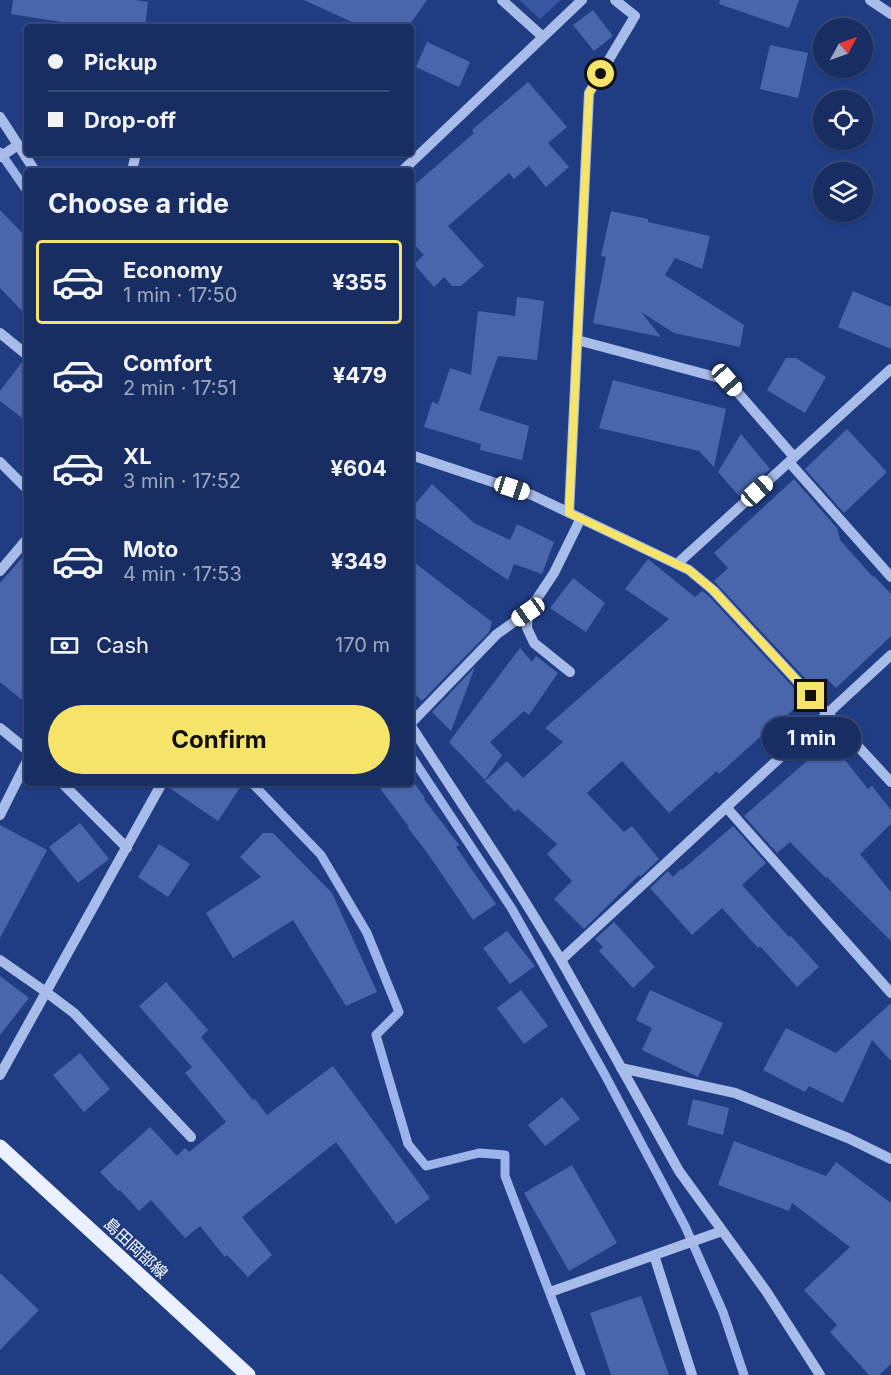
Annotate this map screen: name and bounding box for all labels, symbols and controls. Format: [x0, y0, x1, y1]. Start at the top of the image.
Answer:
north arrow [813, 18, 873, 78]
map controls [813, 18, 873, 222]
text: Pickup [84, 49, 158, 75]
route start [587, 60, 614, 87]
button: locate [813, 90, 873, 150]
text: Drop-off [84, 107, 176, 133]
button: layers [813, 162, 873, 222]
text: Choose a ride [48, 187, 229, 220]
icon: car [51, 255, 105, 309]
text: Economy [123, 257, 223, 283]
text: ¥355 [332, 269, 387, 295]
text: 1 min · 17:50 [123, 283, 237, 307]
icon: car [51, 348, 105, 402]
text: Comfort [123, 350, 212, 376]
car [708, 361, 746, 399]
text: ¥479 [333, 362, 387, 388]
text: 2 min · 17:51 [123, 376, 237, 400]
icon: car [51, 441, 105, 495]
text: XL [123, 443, 152, 469]
text: ¥604 [330, 455, 387, 481]
text: 3 min · 17:52 [123, 469, 241, 493]
car [738, 472, 776, 510]
car [492, 474, 532, 502]
icon: car [51, 534, 105, 588]
text: Moto [123, 536, 178, 562]
text: ¥349 [331, 548, 387, 574]
text: 4 min · 17:53 [123, 562, 242, 586]
car [508, 594, 548, 630]
icon: cash [48, 629, 81, 662]
text: Cash [96, 632, 149, 658]
text: 170 m [335, 633, 390, 657]
route end [797, 682, 824, 709]
button: Confirm [48, 705, 390, 774]
callout: 1 min [762, 717, 860, 759]
text: 1 min [787, 726, 836, 750]
street label: 島田岡部線 [100, 1213, 172, 1283]

